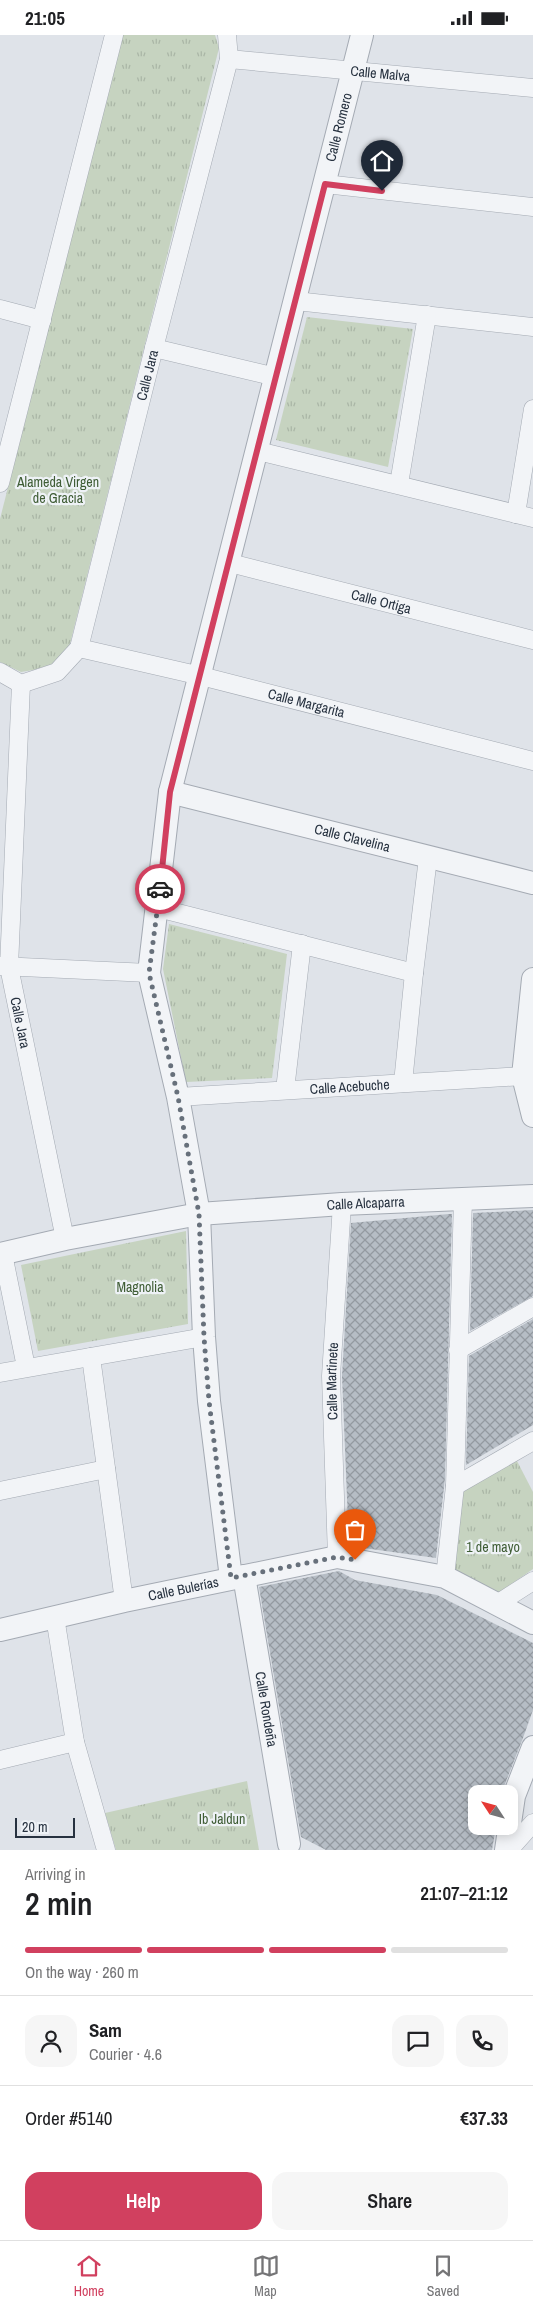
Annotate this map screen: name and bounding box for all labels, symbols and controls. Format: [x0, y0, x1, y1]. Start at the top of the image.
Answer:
text: 21:05 [25, 5, 65, 31]
street label: Calle Malva [350, 62, 412, 85]
street label: Calle Romero [321, 91, 356, 163]
pin [361, 140, 403, 191]
icon: home [368, 147, 396, 175]
street label: Calle Jara [132, 347, 162, 402]
park label: Alameda Virgen de Gracia [16, 473, 99, 507]
street label: Calle Ortiga [349, 585, 414, 618]
street label: Calle Margarita [266, 685, 347, 722]
street label: Calle Clavelina [313, 820, 393, 856]
courier [135, 864, 185, 914]
icon: car [146, 875, 174, 903]
street label: Calle Jara [6, 995, 35, 1050]
street label: Calle Acebuche [309, 1075, 390, 1098]
street label: Calle Alcaparra [326, 1192, 406, 1214]
park label: Magnolia [116, 1278, 164, 1296]
street label: Calle Martinete [322, 1342, 342, 1420]
pin [334, 1509, 376, 1560]
icon: bag [341, 1516, 369, 1544]
park label: 1 de mayo [466, 1538, 520, 1556]
street label: Calle Bulerías [147, 1573, 221, 1605]
street label: Calle Rondeña [251, 1670, 282, 1749]
north arrow [468, 1785, 518, 1835]
map controls [468, 1785, 518, 1835]
park label: Ib Jaldun [199, 1810, 245, 1828]
scale bar [15, 1815, 75, 1838]
text: 20 m [22, 1818, 48, 1836]
text: Arriving in [25, 1863, 86, 1885]
text: 21:07–21:12 [420, 1880, 508, 1906]
text: 2 min [25, 1882, 93, 1925]
text: On the way · 260 m [25, 1961, 139, 1983]
button: person [25, 2015, 77, 2067]
button: chat [392, 2015, 444, 2067]
button: phone [456, 2015, 508, 2067]
text: Sam [89, 2017, 122, 2043]
text: Courier · 4.6 [89, 2043, 162, 2065]
text: Order #5140 [25, 2105, 112, 2131]
text: €37.33 [460, 2105, 508, 2131]
button: Help [25, 2172, 262, 2230]
button: Share [272, 2172, 508, 2230]
tab: Home [74, 2252, 104, 2300]
tab: Map [252, 2252, 280, 2300]
tab: Saved [427, 2252, 459, 2300]

